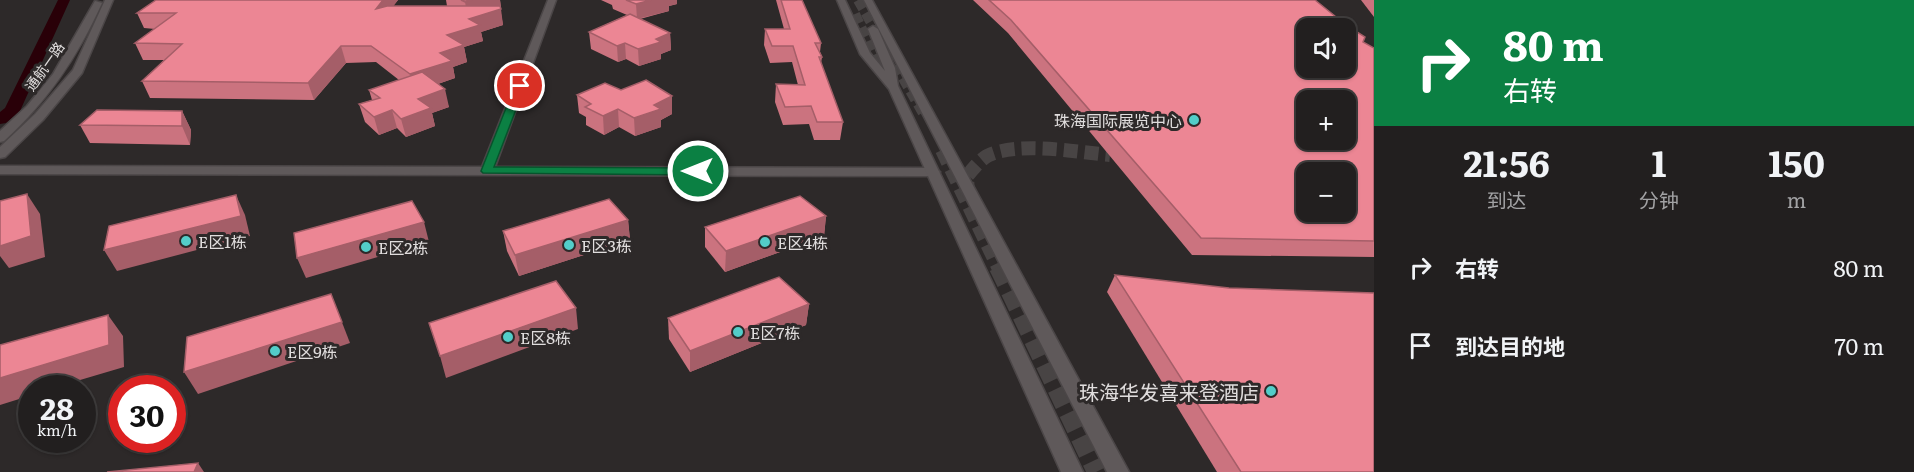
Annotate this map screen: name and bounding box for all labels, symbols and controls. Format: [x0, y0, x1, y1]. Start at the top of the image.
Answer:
text: 80 m [1503, 12, 1604, 74]
map controls [1296, 18, 1356, 222]
button: sound [1296, 18, 1356, 78]
icon: right [1404, 24, 1482, 102]
street label: 通航一路 [20, 37, 68, 95]
pin [494, 60, 545, 111]
icon: arrive [503, 69, 536, 102]
text: 右转 [1503, 69, 1557, 109]
button: + [1296, 90, 1356, 150]
place label: 珠海国际展览中心 [1054, 108, 1182, 132]
marker: 珠海国际展览中心 [1187, 113, 1201, 127]
text: 21:56 [1463, 135, 1550, 188]
text: 1 [1652, 135, 1666, 188]
text: 150 [1768, 135, 1825, 188]
position arrow [666, 139, 730, 203]
button: − [1296, 162, 1356, 222]
text: 到达 [1487, 184, 1527, 214]
text: 分钟 [1639, 184, 1679, 214]
text: m [1787, 184, 1806, 214]
place label: E区1栋 [198, 229, 247, 253]
place label: E区4栋 [777, 230, 828, 254]
place label: E区3栋 [581, 233, 632, 257]
marker: E区1栋 [179, 234, 193, 248]
place label: E区2栋 [378, 235, 428, 259]
marker: E区4栋 [758, 235, 772, 249]
marker: E区3栋 [562, 238, 576, 252]
marker: E区2栋 [359, 240, 373, 254]
icon: right [1404, 251, 1437, 284]
text: 右转 [1455, 251, 1499, 284]
text: 80 m [1833, 251, 1884, 284]
place label: E区7栋 [750, 320, 800, 344]
place label: E区8栋 [520, 325, 571, 349]
marker: E区7栋 [731, 325, 745, 339]
icon: arrive [1404, 329, 1437, 362]
text: 到达目的地 [1455, 329, 1565, 362]
text: 70 m [1834, 329, 1884, 362]
marker: E区8栋 [501, 330, 515, 344]
place label: E区9栋 [287, 339, 338, 363]
marker: E区9栋 [268, 344, 282, 358]
speed limit sign: 30 [108, 375, 186, 453]
place label: 珠海华发喜来登酒店 [1079, 376, 1259, 406]
marker: 珠海华发喜来登酒店 [1264, 384, 1278, 398]
text: 28 [40, 385, 74, 429]
text: km/h [37, 418, 77, 441]

